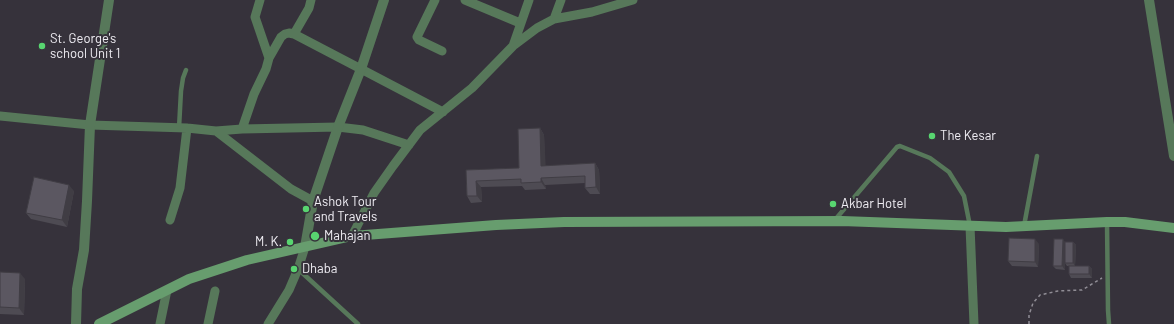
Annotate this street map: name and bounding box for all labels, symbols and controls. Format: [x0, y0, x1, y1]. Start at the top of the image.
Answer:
place label: St. George's school Unit 1 [50, 31, 120, 62]
marker: St. George's school Unit 1 [37, 41, 47, 51]
place label: The Kesar [940, 128, 996, 144]
marker: The Kesar [927, 131, 937, 141]
place label: Ashok Tour and Travels [314, 194, 377, 225]
place label: Akbar Hotel [841, 196, 906, 212]
marker: Akbar Hotel [828, 199, 838, 209]
marker: Ashok Tour and Travels [301, 204, 311, 214]
place label: Mahajan [324, 228, 370, 244]
marker: Mahajan [309, 230, 321, 242]
place label: M. K. [255, 234, 282, 250]
marker: M. K. [285, 237, 295, 247]
place label: Dhaba [302, 261, 337, 277]
marker: Dhaba [289, 264, 299, 274]

